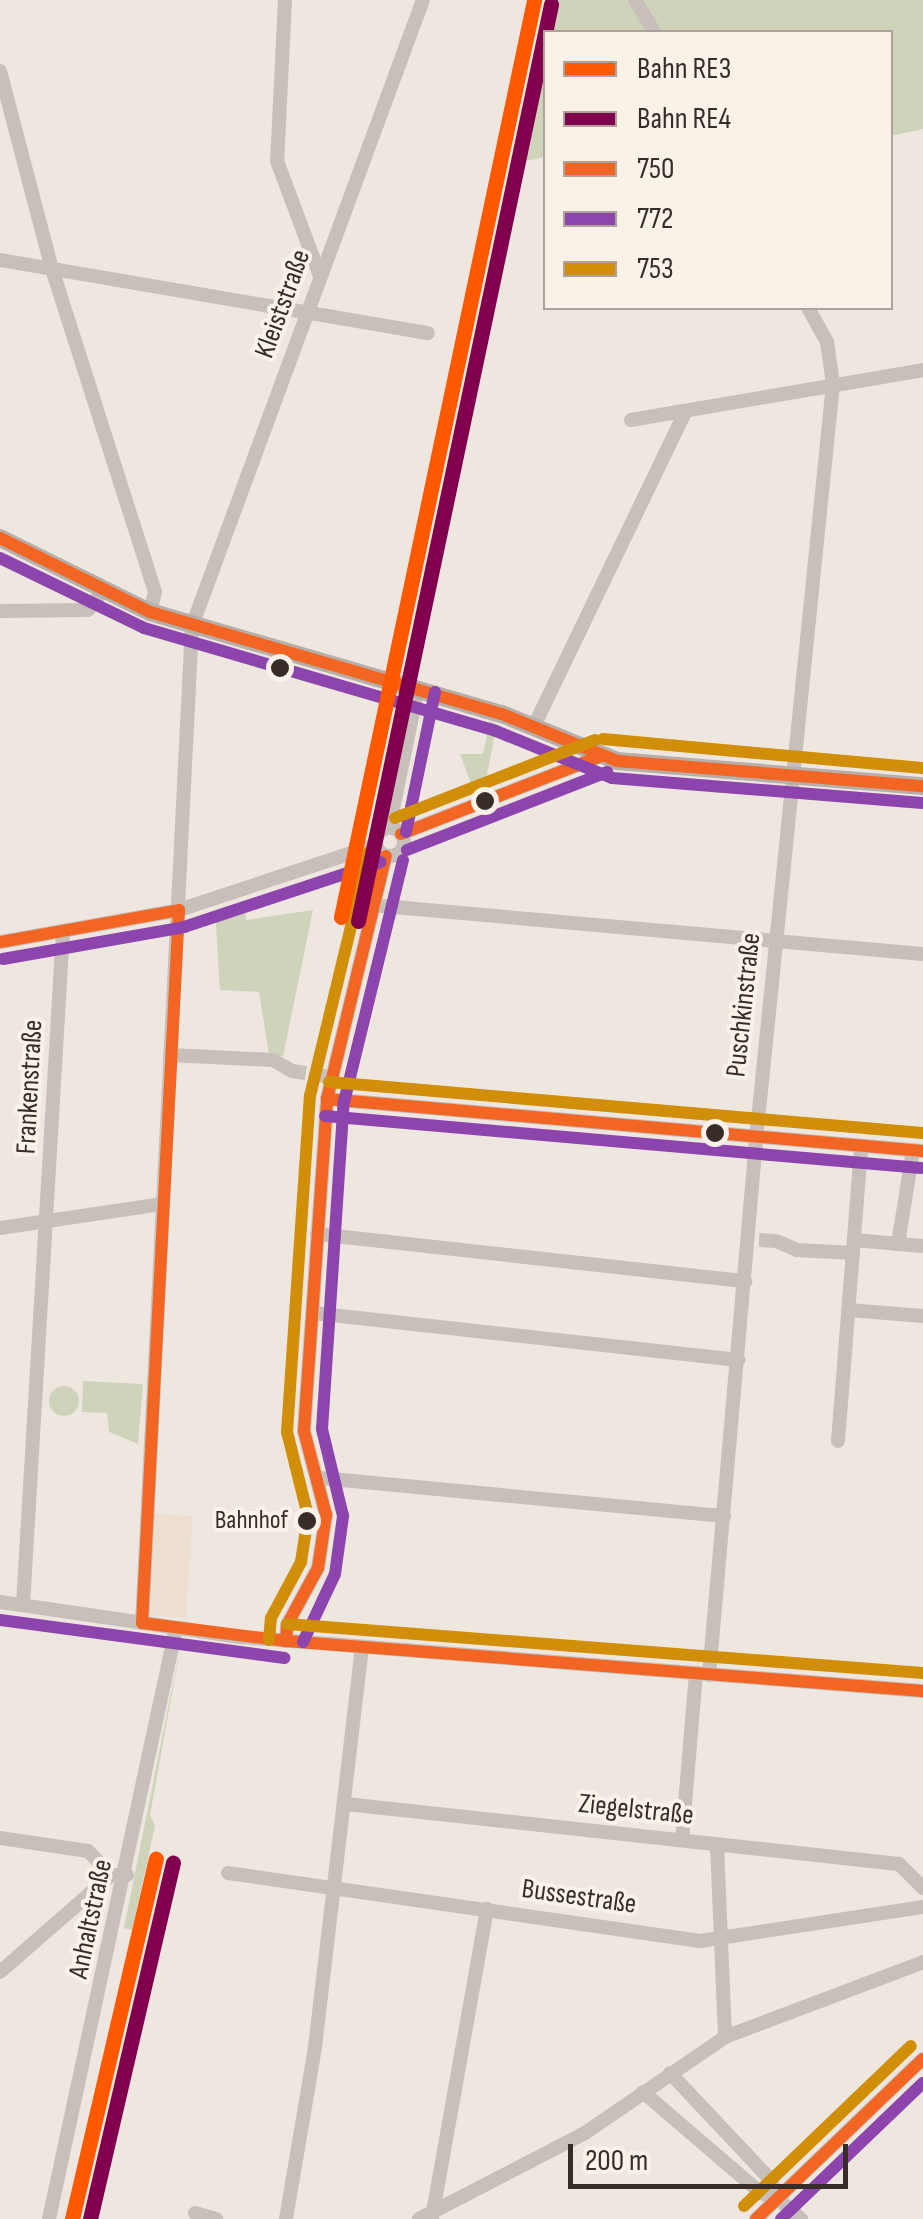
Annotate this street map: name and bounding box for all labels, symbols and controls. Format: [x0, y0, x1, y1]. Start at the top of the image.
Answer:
legend [543, 30, 893, 310]
text: Bahn RE3 [637, 51, 731, 87]
text: Bahn RE4 [637, 101, 731, 137]
text: 750 [637, 151, 674, 187]
text: 772 [637, 201, 673, 237]
street label: Kleiststraße [248, 245, 318, 363]
text: 753 [637, 251, 674, 287]
unlabelled marker [270, 658, 290, 678]
unlabelled marker [475, 791, 495, 811]
street label: Puschkinstraße [720, 931, 768, 1079]
street label: Frankenstraße [10, 1019, 50, 1155]
unlabelled marker [705, 1123, 725, 1143]
place label: Bahnhof [215, 1505, 288, 1537]
marker: Bahnhof [297, 1511, 317, 1531]
street label: Ziegelstraße [577, 1787, 695, 1833]
street label: Anhaltstraße [62, 1856, 120, 1982]
street label: Bussestraße [520, 1872, 638, 1922]
scale bar [573, 2124, 853, 2186]
text: 200 m [585, 2143, 648, 2179]

